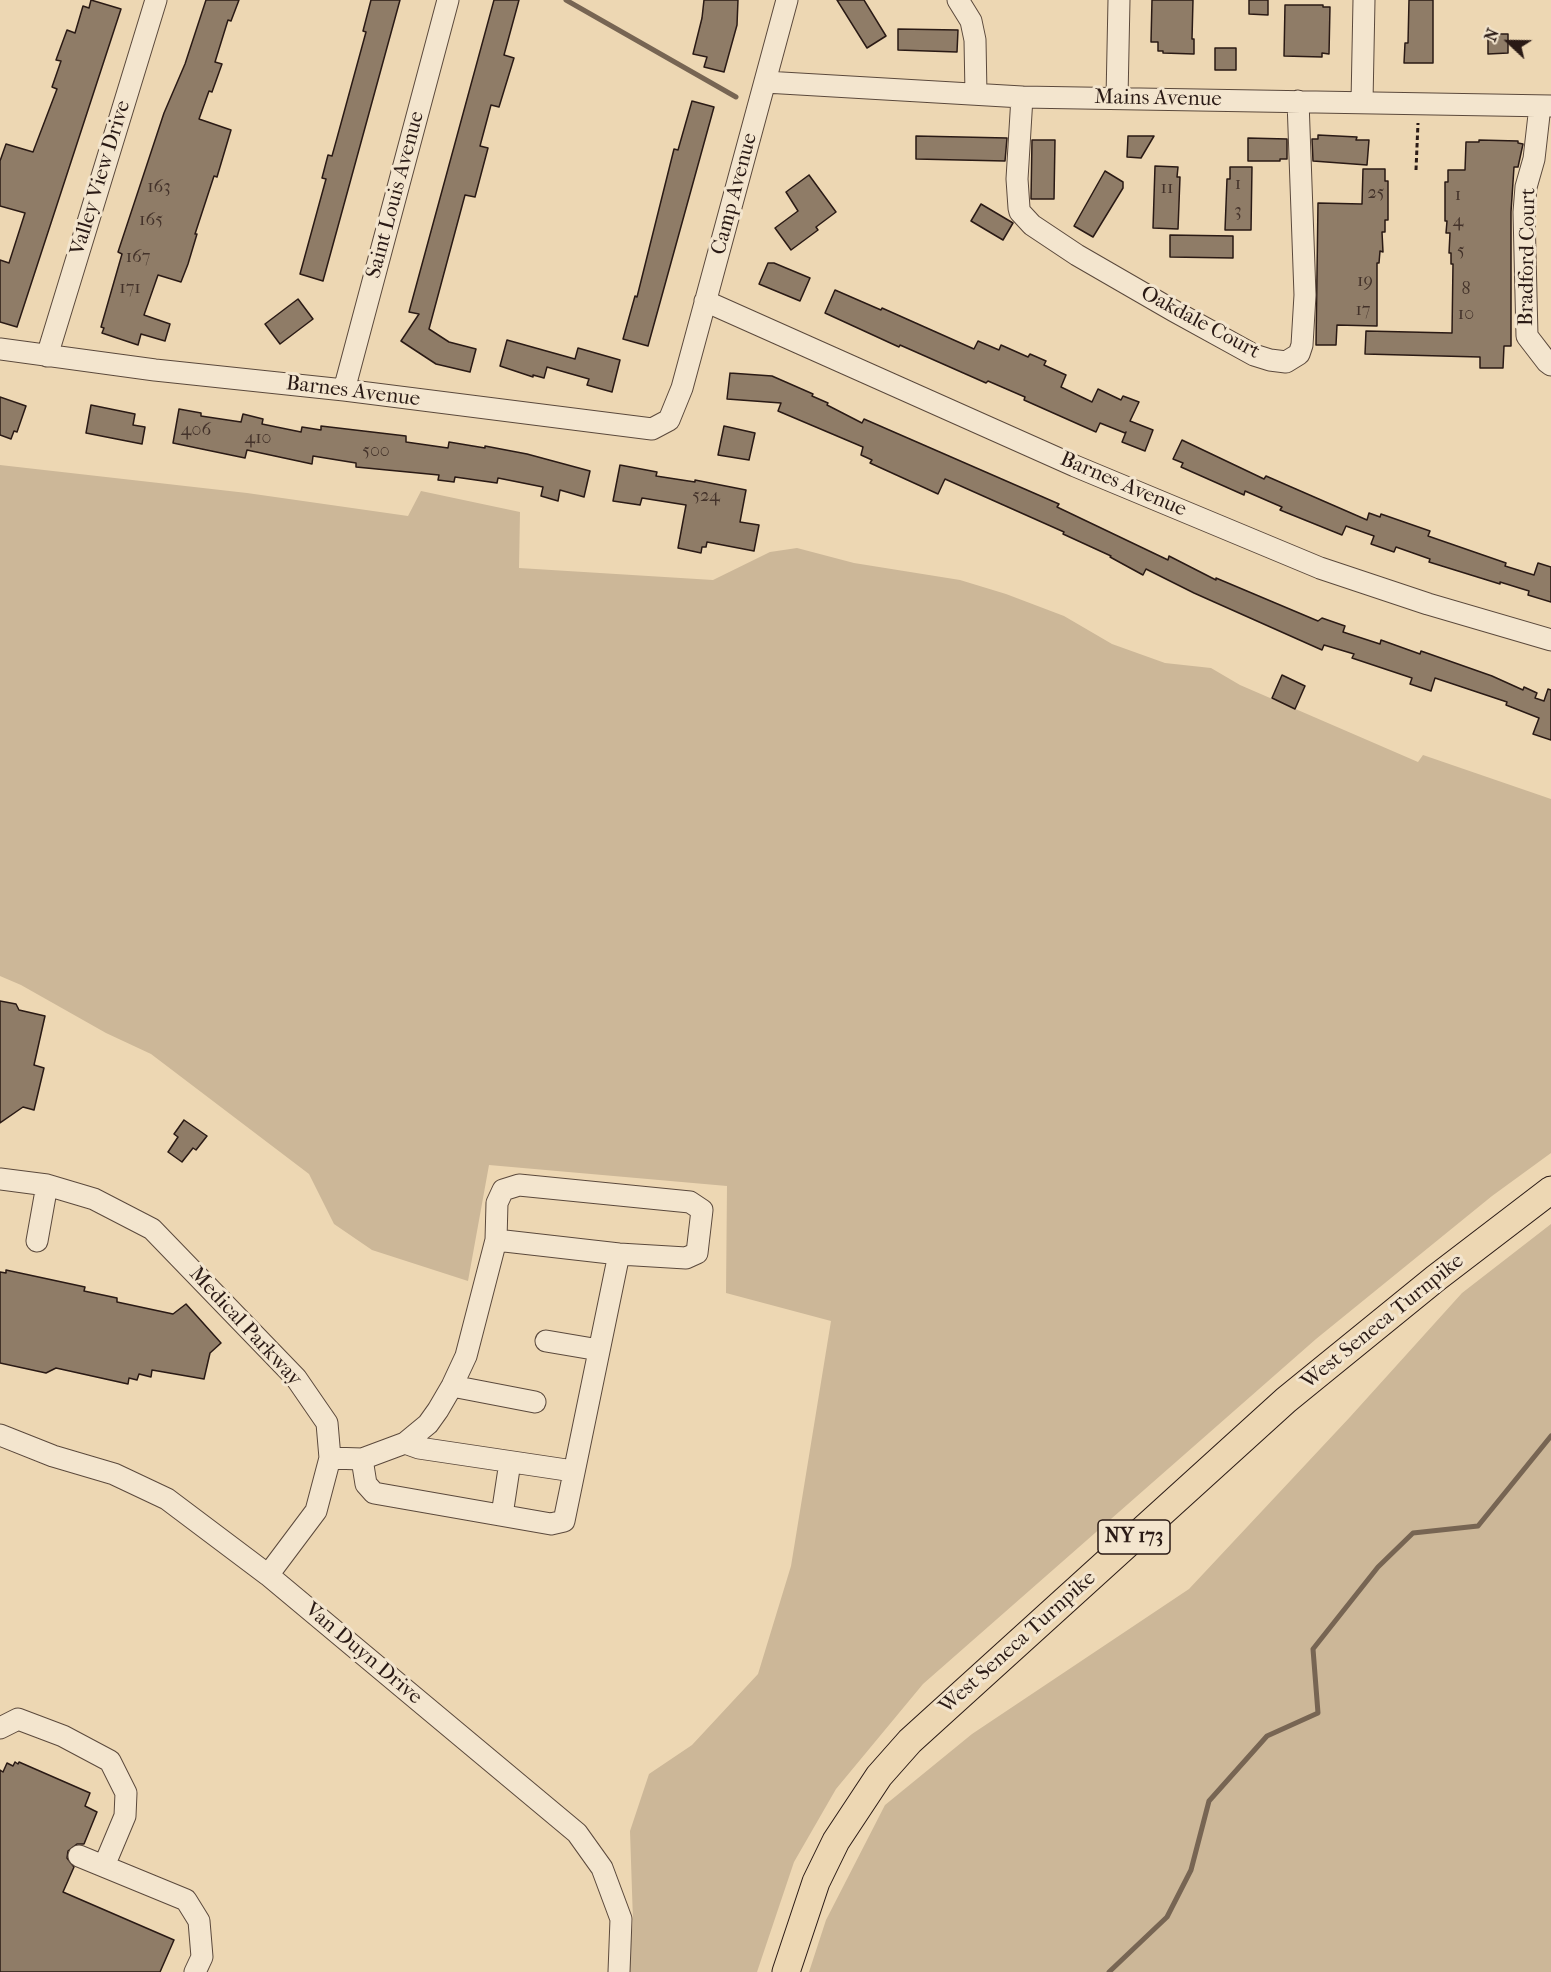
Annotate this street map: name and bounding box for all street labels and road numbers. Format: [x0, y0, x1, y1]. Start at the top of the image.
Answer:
street label: Mains Avenue [1094, 85, 1222, 113]
street label: Valley View Drive [65, 98, 137, 258]
street label: Saint Louis Avenue [362, 109, 430, 281]
street label: Camp Avenue [707, 130, 763, 258]
street label: Bradford Court [1514, 188, 1542, 326]
street label: Oakdale Court [1136, 281, 1264, 365]
street label: Barnes Avenue [285, 371, 421, 413]
street label: Barnes Avenue [1056, 447, 1190, 523]
street label: West Seneca Turnpike [1297, 1249, 1469, 1395]
street label: Medical Parkway [183, 1262, 307, 1392]
road number: NY 173 [1098, 1520, 1170, 1554]
street label: West Seneca Turnpike [935, 1566, 1101, 1720]
street label: Van Duyn Drive [299, 1598, 427, 1710]

